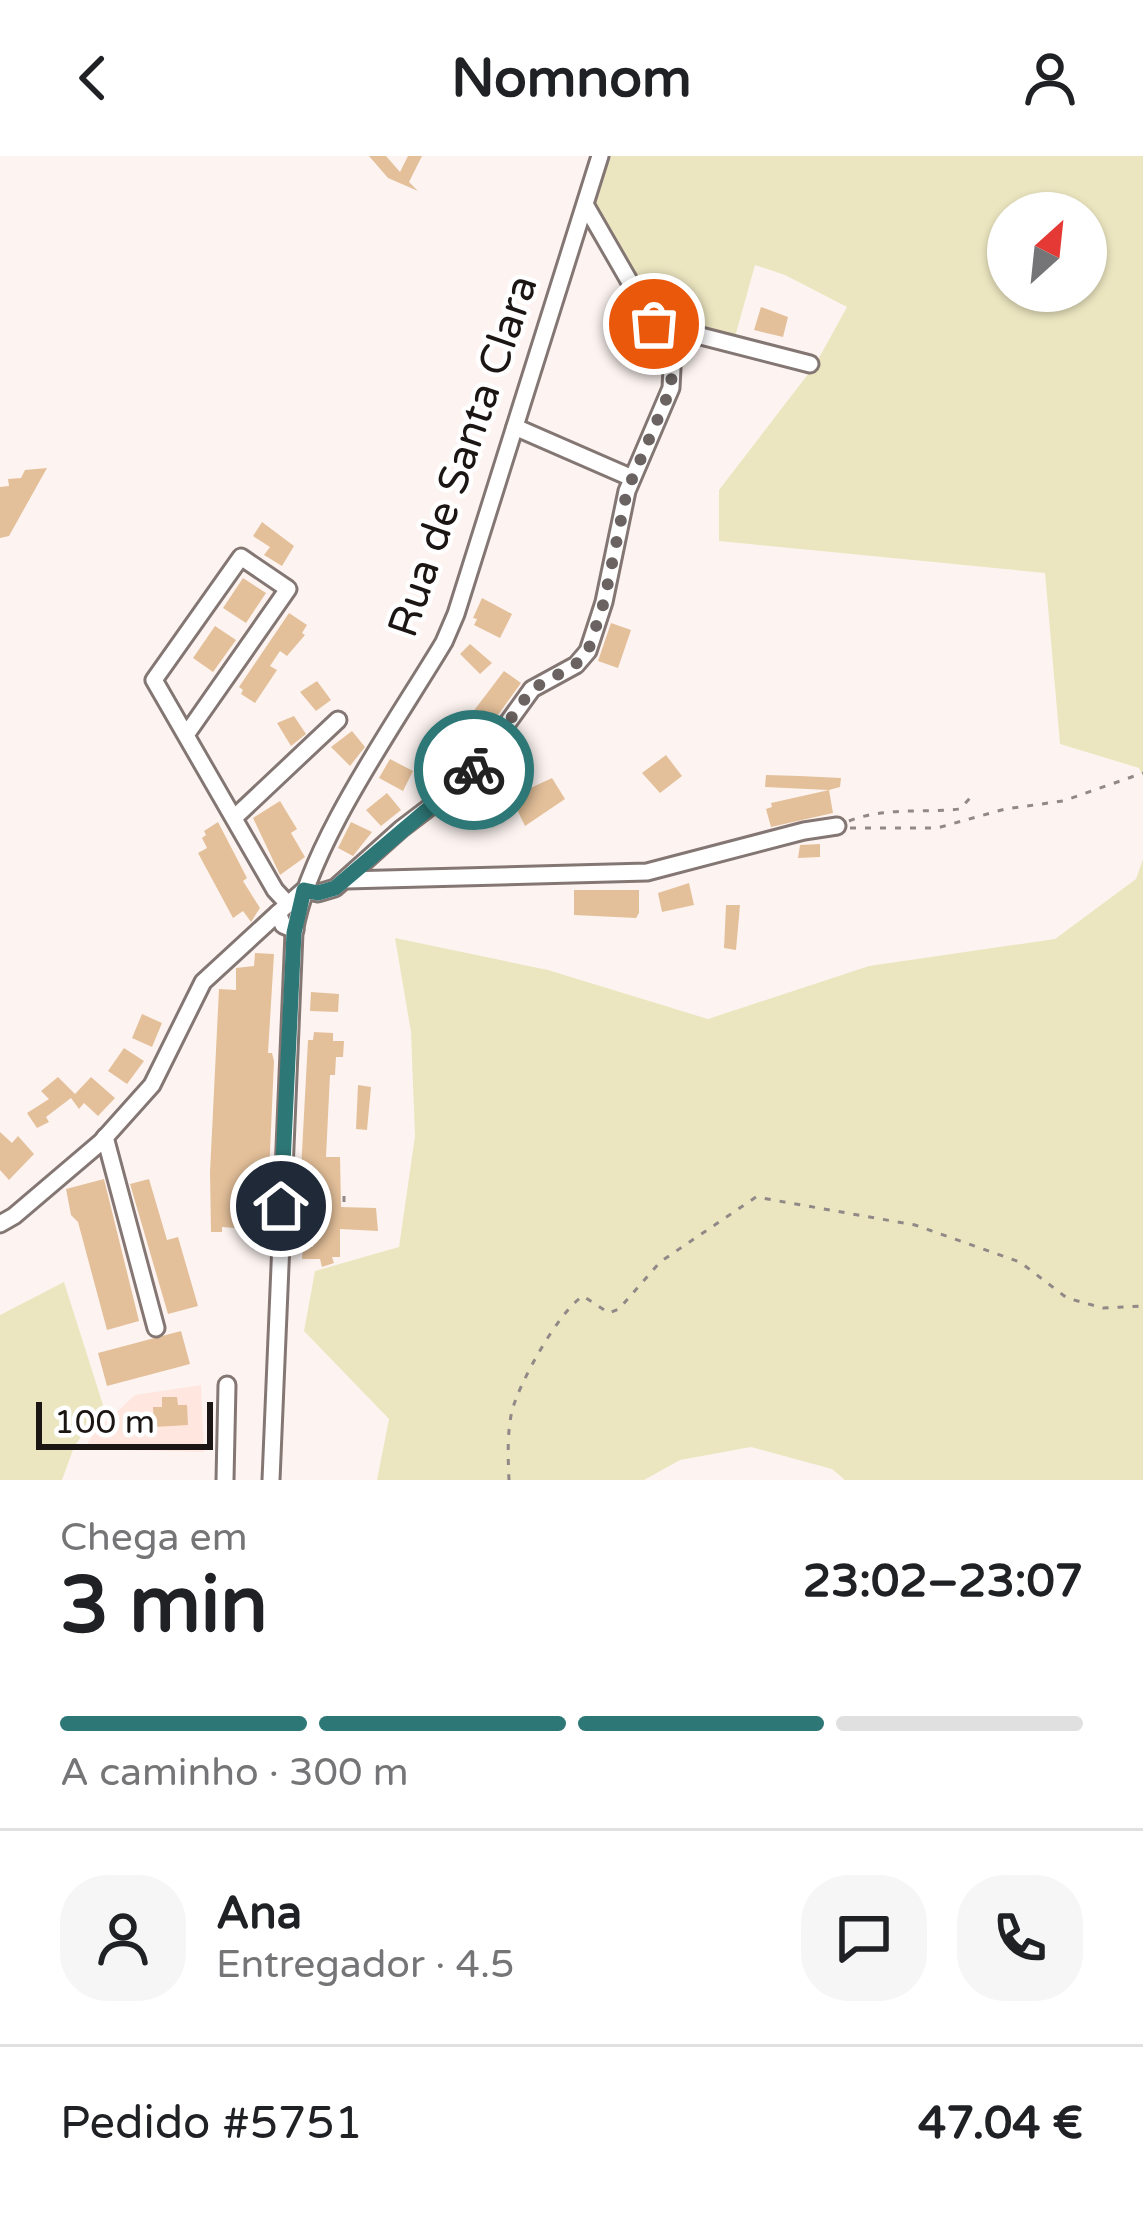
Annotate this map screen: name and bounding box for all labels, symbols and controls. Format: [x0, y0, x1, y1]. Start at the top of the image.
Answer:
icon: back [60, 45, 126, 111]
icon: person [1017, 45, 1083, 111]
text: Nomnom [451, 46, 692, 111]
north arrow [987, 192, 1107, 312]
map controls [987, 192, 1107, 312]
street label: Rua de Santa Clara [377, 268, 549, 644]
pin [603, 273, 705, 375]
icon: bag [621, 291, 687, 357]
courier [414, 710, 534, 830]
icon: bike [441, 737, 507, 803]
pin [230, 1155, 332, 1257]
icon: home [248, 1173, 314, 1239]
scale bar [36, 1396, 213, 1449]
text: 100 m [54, 1403, 155, 1442]
text: Chega em [60, 1514, 247, 1561]
text: 23:02–23:07 [803, 1555, 1083, 1609]
text: 3 min [60, 1559, 268, 1653]
text: A caminho · 300 m [60, 1749, 409, 1796]
button: person [60, 1875, 186, 2001]
button: chat [801, 1875, 927, 2001]
button: phone [957, 1875, 1083, 2001]
text: Ana [216, 1887, 302, 1941]
text: Entregador · 4.5 [216, 1941, 515, 1988]
text: Pedido #5751 [60, 2097, 363, 2151]
text: 47.04 € [918, 2097, 1083, 2151]

